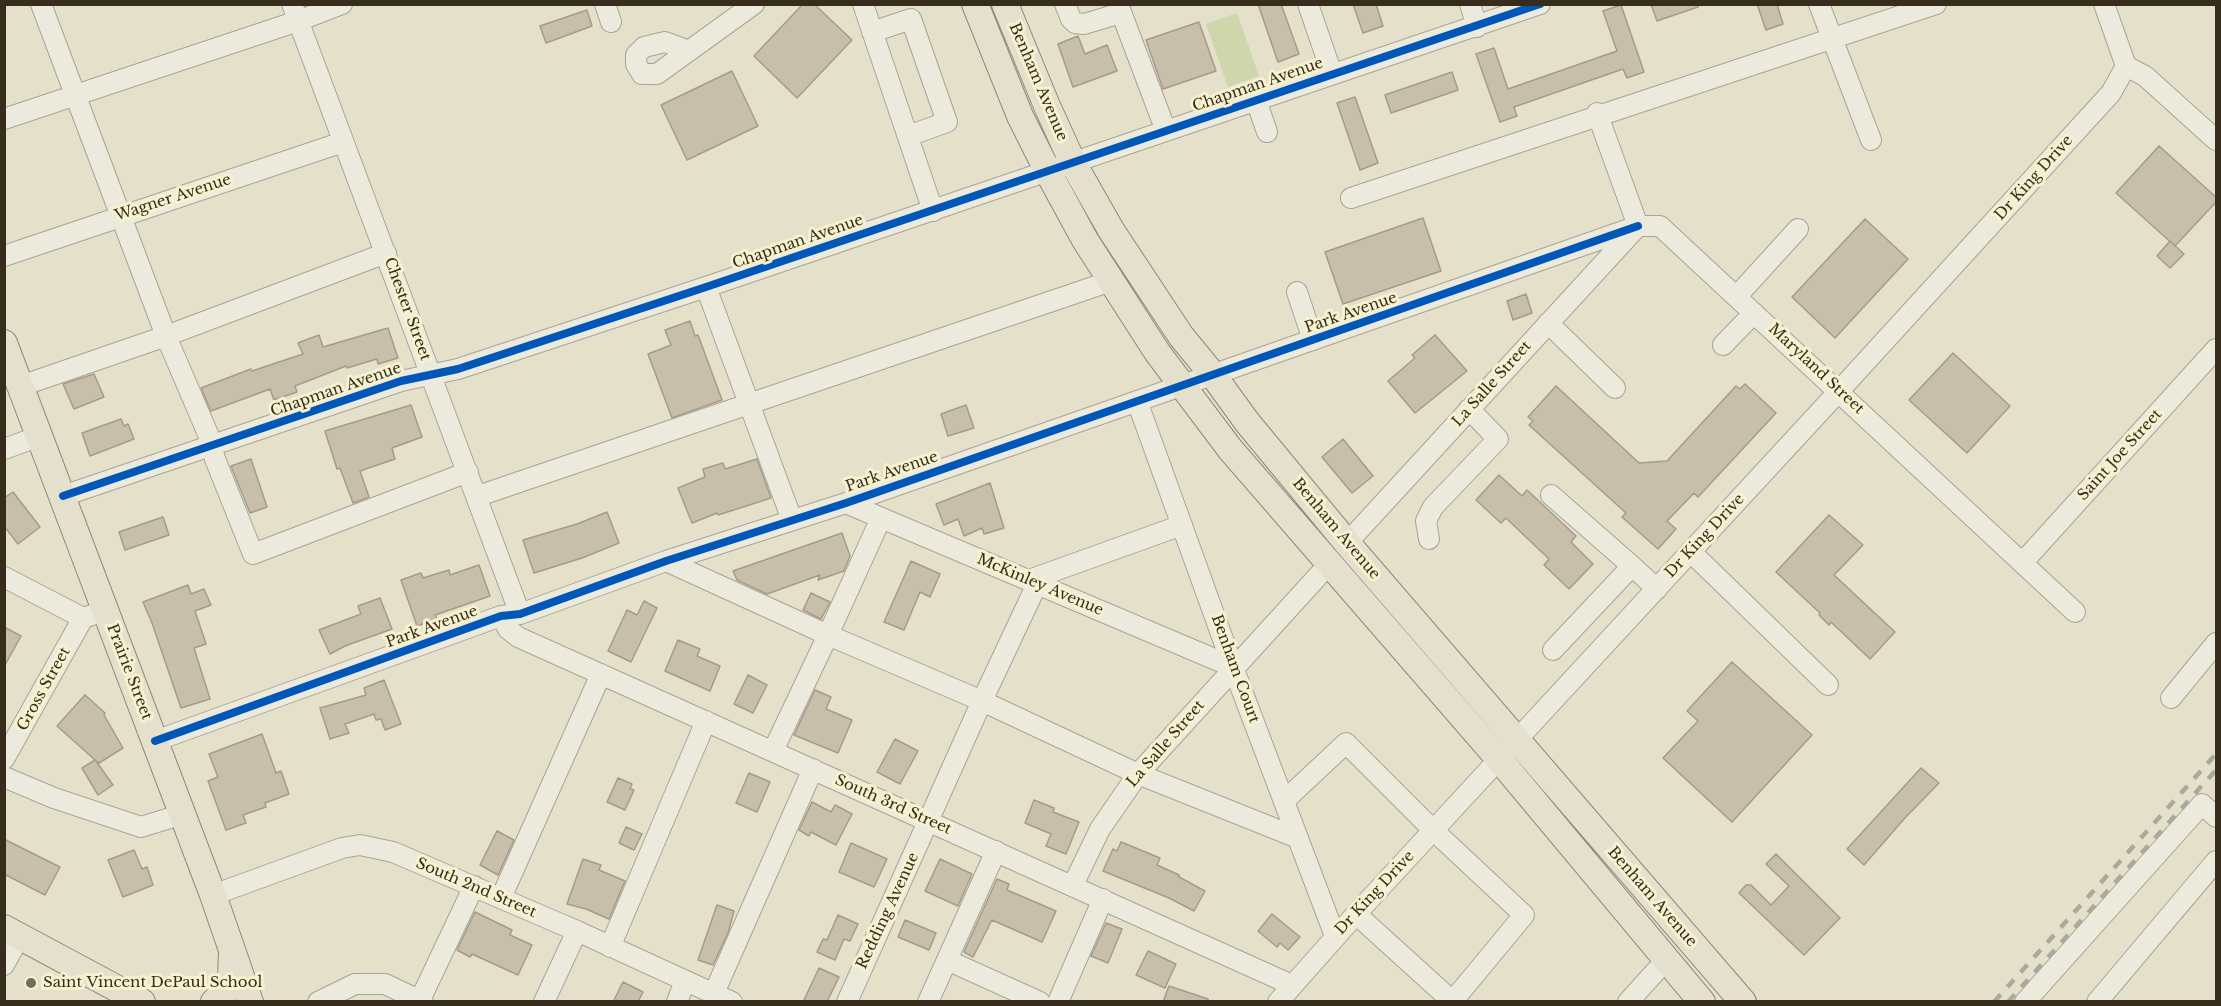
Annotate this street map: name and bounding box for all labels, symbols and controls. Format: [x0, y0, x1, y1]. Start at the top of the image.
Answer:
street label: Benham Avenue [1005, 20, 1071, 144]
street label: Chapman Avenue [1190, 54, 1326, 116]
street label: Dr King Drive [1991, 132, 2077, 224]
street label: Wagner Avenue [113, 171, 233, 225]
street label: Chapman Avenue [730, 211, 866, 273]
street label: Chester Street [380, 255, 434, 363]
street label: Park Avenue [1303, 289, 1399, 337]
street label: Maryland Street [1764, 320, 1868, 418]
street label: La Salle Street [1449, 337, 1535, 431]
street label: Chapman Avenue [268, 359, 404, 421]
street label: Saint Joe Street [2074, 406, 2166, 504]
street label: Park Avenue [844, 448, 940, 496]
street label: Benham Avenue [1288, 475, 1384, 583]
street label: Dr King Drive [1662, 490, 1748, 582]
street label: McKinley Avenue [974, 550, 1106, 620]
street label: Park Avenue [384, 602, 480, 652]
street label: Benham Court [1207, 612, 1263, 726]
street label: Prairie Street [102, 622, 156, 722]
street label: Gross Street [14, 644, 74, 734]
street label: La Salle Street [1123, 697, 1209, 791]
street label: South 3rd Street [832, 771, 954, 839]
street label: Benham Avenue [1604, 843, 1700, 951]
street label: Dr King Drive [1332, 847, 1418, 939]
street label: Redding Avenue [853, 850, 923, 972]
street label: South 2nd Street [413, 855, 539, 921]
place label: Saint Vincent DePaul School [43, 974, 262, 992]
marker: Saint Vincent DePaul School [24, 976, 38, 990]

